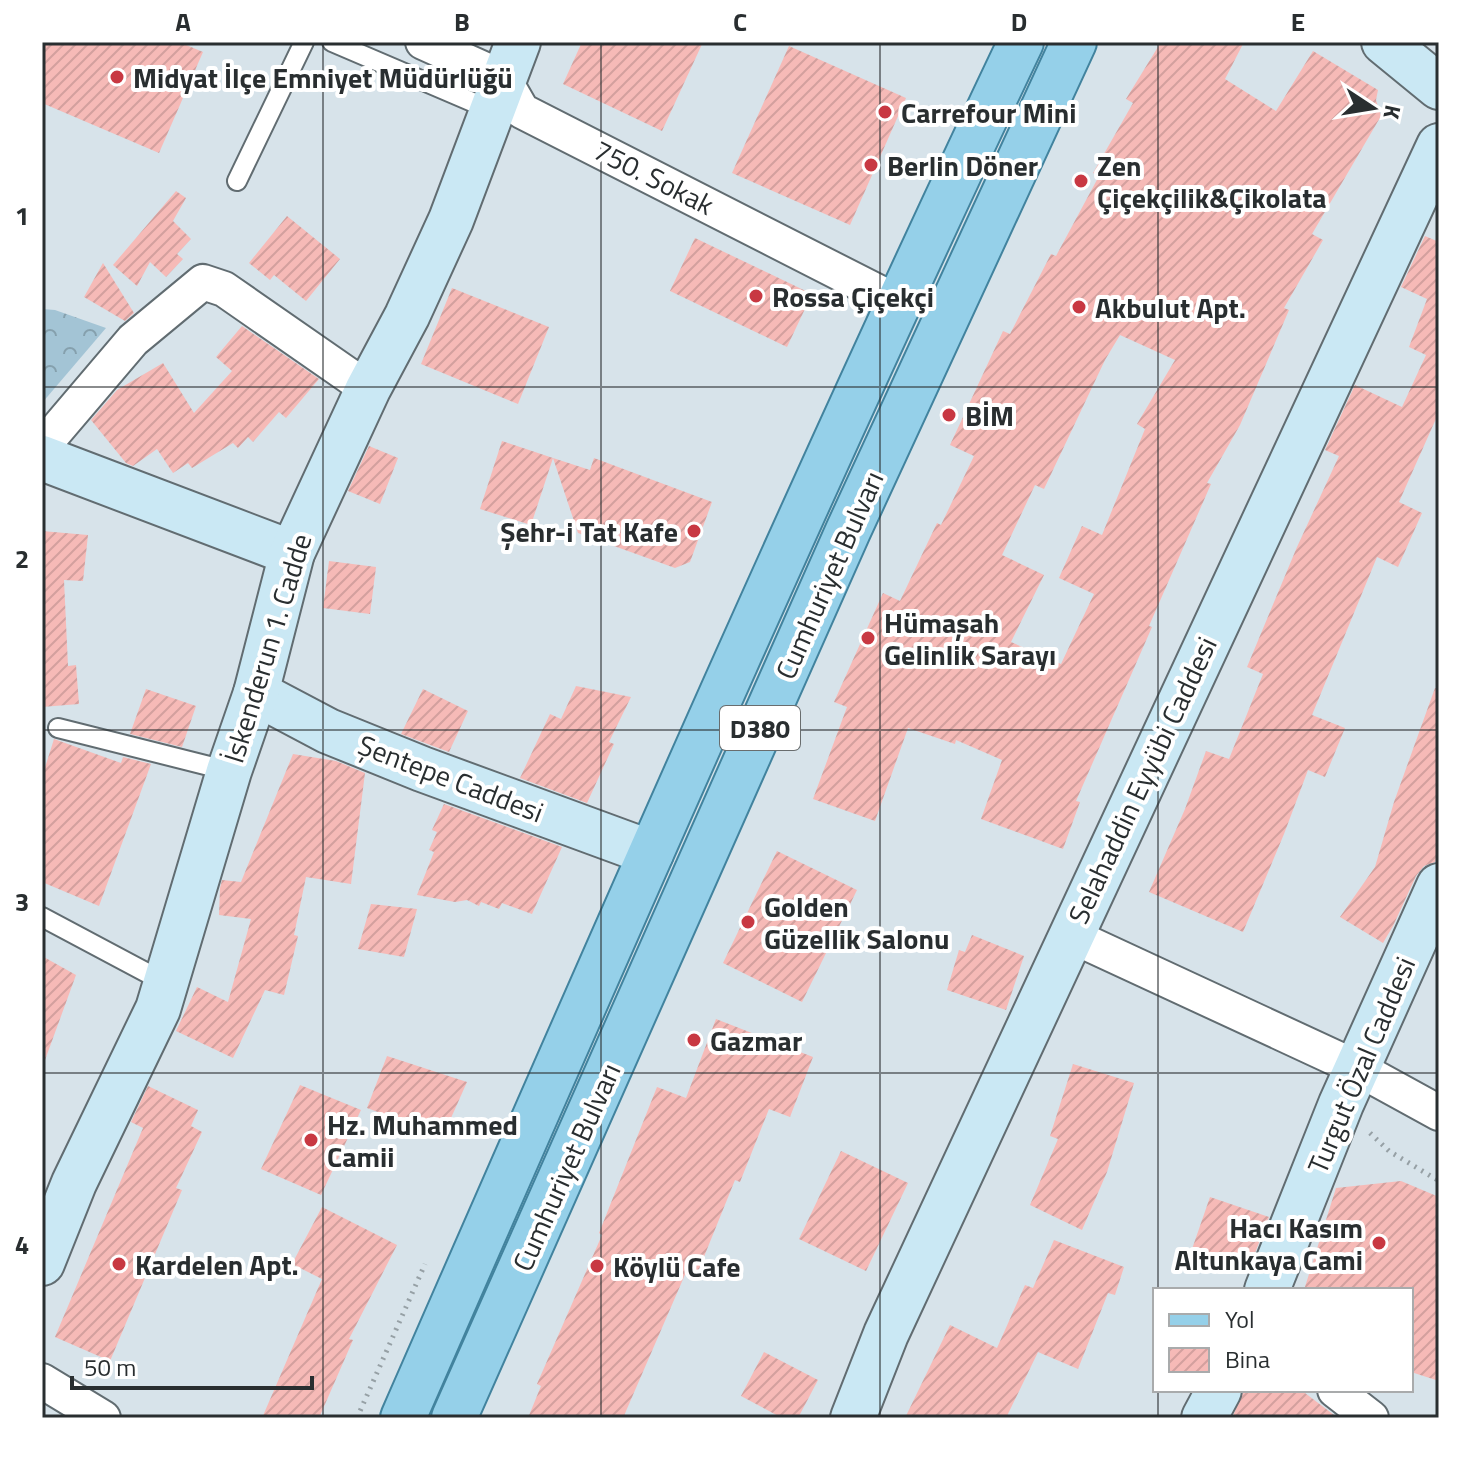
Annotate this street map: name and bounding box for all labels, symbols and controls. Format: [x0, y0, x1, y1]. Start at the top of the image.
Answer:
text: A [175, 2, 191, 41]
text: B [454, 2, 470, 41]
text: C [733, 2, 747, 41]
text: D [1011, 2, 1027, 41]
text: E [1291, 2, 1305, 41]
place label: Midyat İlçe Emniyet Müdürlüğü [133, 56, 513, 99]
marker: Midyat İlçe Emniyet Müdürlüğü [108, 68, 126, 86]
north arrow [1333, 68, 1413, 148]
place label: Carrefour Mini [901, 91, 1076, 134]
text: K [1375, 102, 1411, 122]
marker: Carrefour Mini [876, 103, 894, 121]
street label: 750. Sokak [586, 128, 722, 226]
place label: Berlin Döner [887, 144, 1038, 187]
place label: Zen Çiçekçilik&Çikolata [1097, 144, 1327, 219]
marker: Berlin Döner [862, 156, 880, 174]
marker: Zen Çiçekçilik&Çikolata [1072, 172, 1090, 190]
text: 1 [15, 196, 29, 235]
place label: Rossa Çiçekçi [772, 275, 934, 318]
place label: Akbulut Apt. [1095, 286, 1246, 329]
marker: Rossa Çiçekçi [747, 287, 765, 305]
marker: Akbulut Apt. [1070, 298, 1088, 316]
place label: BİM [965, 394, 1014, 437]
marker: BİM [940, 406, 958, 424]
street label: Cumhuriyet Bulvarı [764, 464, 894, 686]
place label: Şehr-i Tat Kafe [500, 510, 678, 553]
marker: Şehr-i Tat Kafe [685, 522, 703, 540]
street label: İskenderun 1. Cadde [212, 528, 322, 768]
text: 2 [15, 539, 29, 578]
place label: Hümaşah Gelinlik Sarayı [884, 601, 1056, 676]
marker: Hümaşah Gelinlik Sarayı [859, 629, 877, 647]
street label: Selahaddin Eyyübi Caddesi [1057, 629, 1227, 931]
road number: D380 [720, 706, 800, 750]
street label: Şentepe Caddesi [352, 723, 550, 833]
text: 3 [15, 882, 29, 921]
place label: Golden Güzellik Salonu [764, 885, 949, 960]
marker: Golden Güzellik Salonu [739, 913, 757, 931]
street label: Turgut Özal Caddesi [1296, 950, 1426, 1180]
place label: Gazmar [710, 1019, 802, 1062]
marker: Gazmar [685, 1031, 703, 1049]
street label: Cumhuriyet Bulvarı [501, 1056, 631, 1278]
place label: Hz. Muhammed Camii [327, 1103, 518, 1178]
marker: Hz. Muhammed Camii [302, 1131, 320, 1149]
place label: Hacı Kasım Altunkaya Cami [1174, 1206, 1363, 1281]
text: 4 [15, 1225, 29, 1264]
marker: Hacı Kasım Altunkaya Cami [1370, 1234, 1388, 1252]
place label: Kardelen Apt. [135, 1243, 299, 1286]
place label: Köylü Cafe [613, 1245, 741, 1288]
marker: Kardelen Apt. [110, 1255, 128, 1273]
marker: Köylü Cafe [588, 1257, 606, 1275]
legend [1153, 1288, 1413, 1392]
text: Yol [1225, 1301, 1254, 1337]
scale bar [72, 1340, 312, 1390]
text: Bina [1225, 1341, 1270, 1377]
text: 50 m [84, 1349, 136, 1385]

